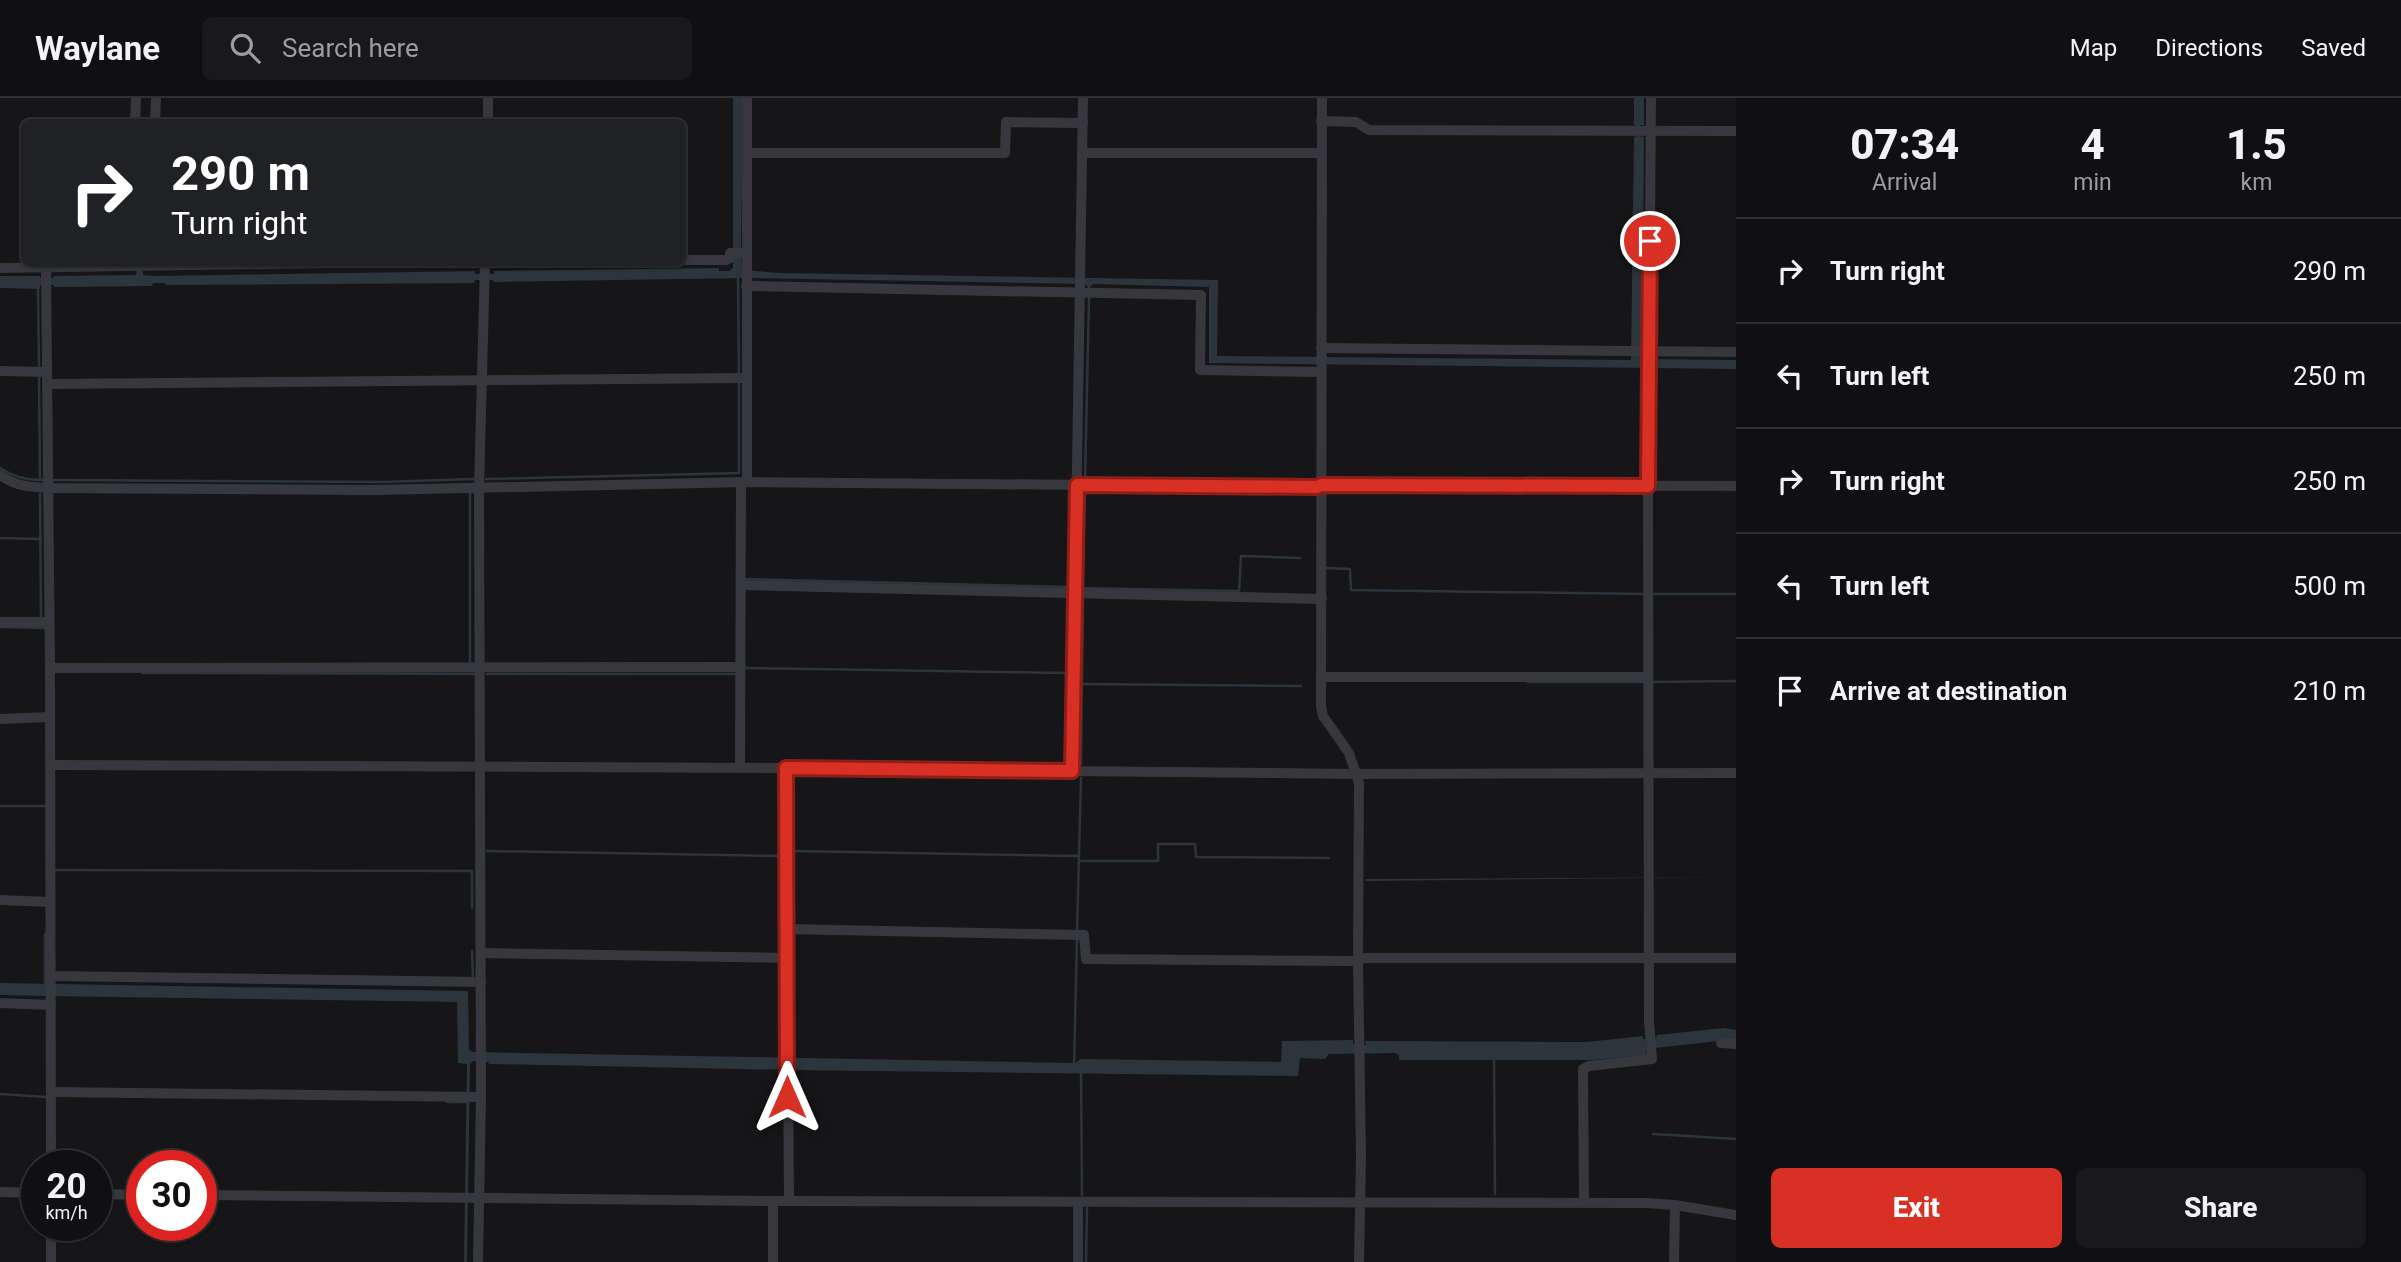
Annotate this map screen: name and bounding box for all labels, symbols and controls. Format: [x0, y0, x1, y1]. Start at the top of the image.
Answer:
search box [202, 17, 692, 80]
text: Waylane [35, 29, 160, 68]
icon: search [226, 29, 264, 67]
text: Search here [282, 33, 419, 63]
text: Map [2070, 34, 2117, 62]
text: Directions [2155, 34, 2263, 62]
text: Saved [2301, 34, 2366, 62]
text: 07:34 [1850, 120, 1959, 169]
text: 4 [2080, 120, 2105, 169]
text: 1.5 [2226, 120, 2287, 169]
text: 290 m [171, 145, 310, 202]
icon: right [56, 147, 147, 238]
text: Arrival [1872, 169, 1937, 196]
text: min [2073, 169, 2112, 196]
text: km [2240, 169, 2272, 196]
text: Turn right [171, 204, 307, 242]
pin [1620, 211, 1680, 271]
icon: arrive [1631, 222, 1669, 260]
icon: right [1771, 252, 1809, 290]
text: Turn right [1830, 256, 1945, 286]
text: 290 m [2293, 256, 2366, 286]
icon: left [1771, 357, 1809, 395]
text: Turn left [1830, 361, 1929, 391]
text: 250 m [2293, 361, 2366, 391]
icon: right [1771, 462, 1809, 500]
text: Turn right [1830, 466, 1945, 496]
text: 250 m [2293, 466, 2366, 496]
icon: left [1771, 567, 1809, 605]
text: Turn left [1830, 571, 1929, 601]
text: 500 m [2293, 571, 2366, 601]
icon: arrive [1771, 672, 1809, 710]
text: Arrive at destination [1830, 676, 2067, 706]
text: 210 m [2293, 676, 2366, 706]
position arrow [750, 1060, 824, 1134]
speed limit sign: 30 [126, 1150, 217, 1241]
text: 20 [46, 1166, 87, 1207]
button: Exit [1771, 1168, 2062, 1248]
button: Share [2076, 1168, 2366, 1248]
text: km/h [45, 1202, 88, 1223]

